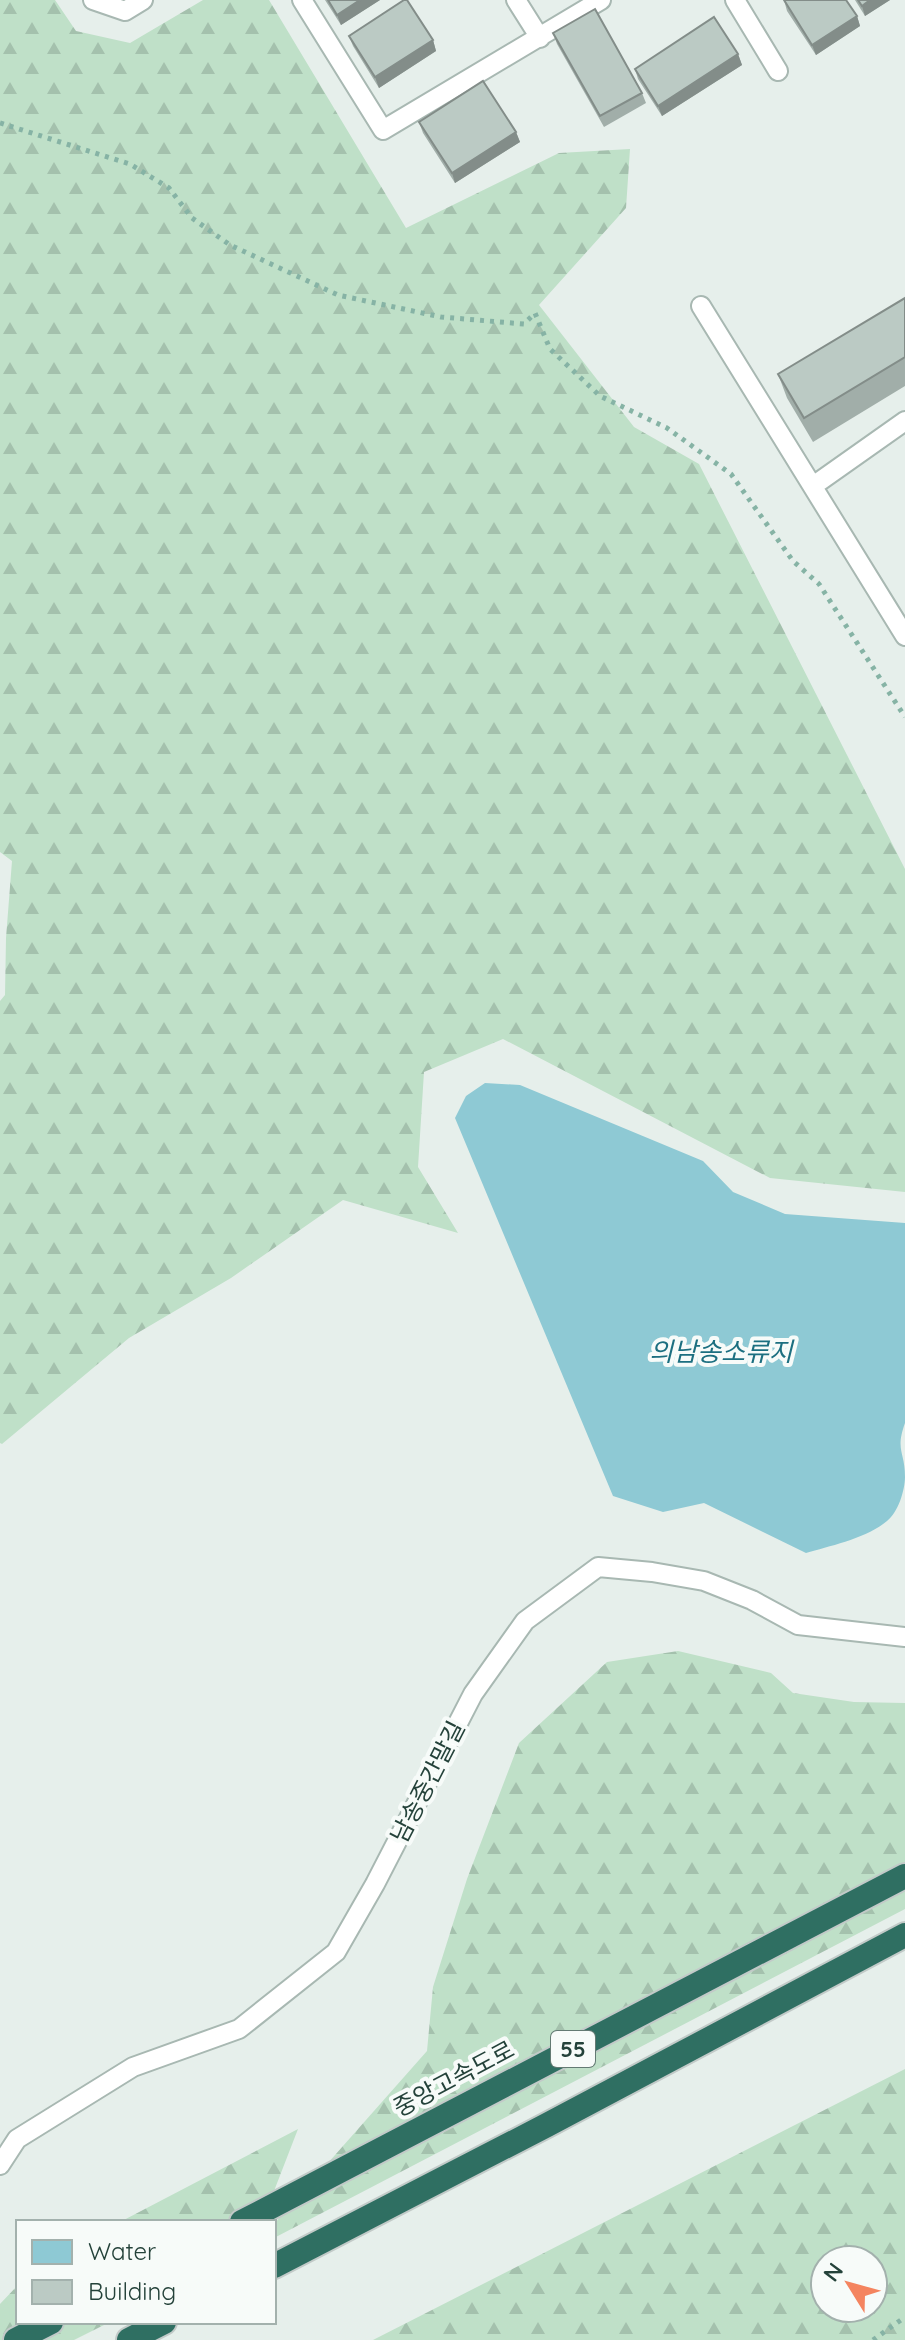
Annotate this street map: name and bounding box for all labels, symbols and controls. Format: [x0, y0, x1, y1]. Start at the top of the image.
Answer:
water label: 의남송소류지 [649, 1335, 795, 1368]
street label: 남송중간말길 [384, 1716, 471, 1847]
road number: 55 [551, 2031, 595, 2067]
street label: 중앙고속도로 [388, 2034, 519, 2122]
legend [16, 2220, 276, 2324]
text: Water [88, 2236, 156, 2266]
north arrow [809, 2244, 889, 2324]
text: N [817, 2257, 849, 2287]
text: Building [88, 2276, 176, 2306]

